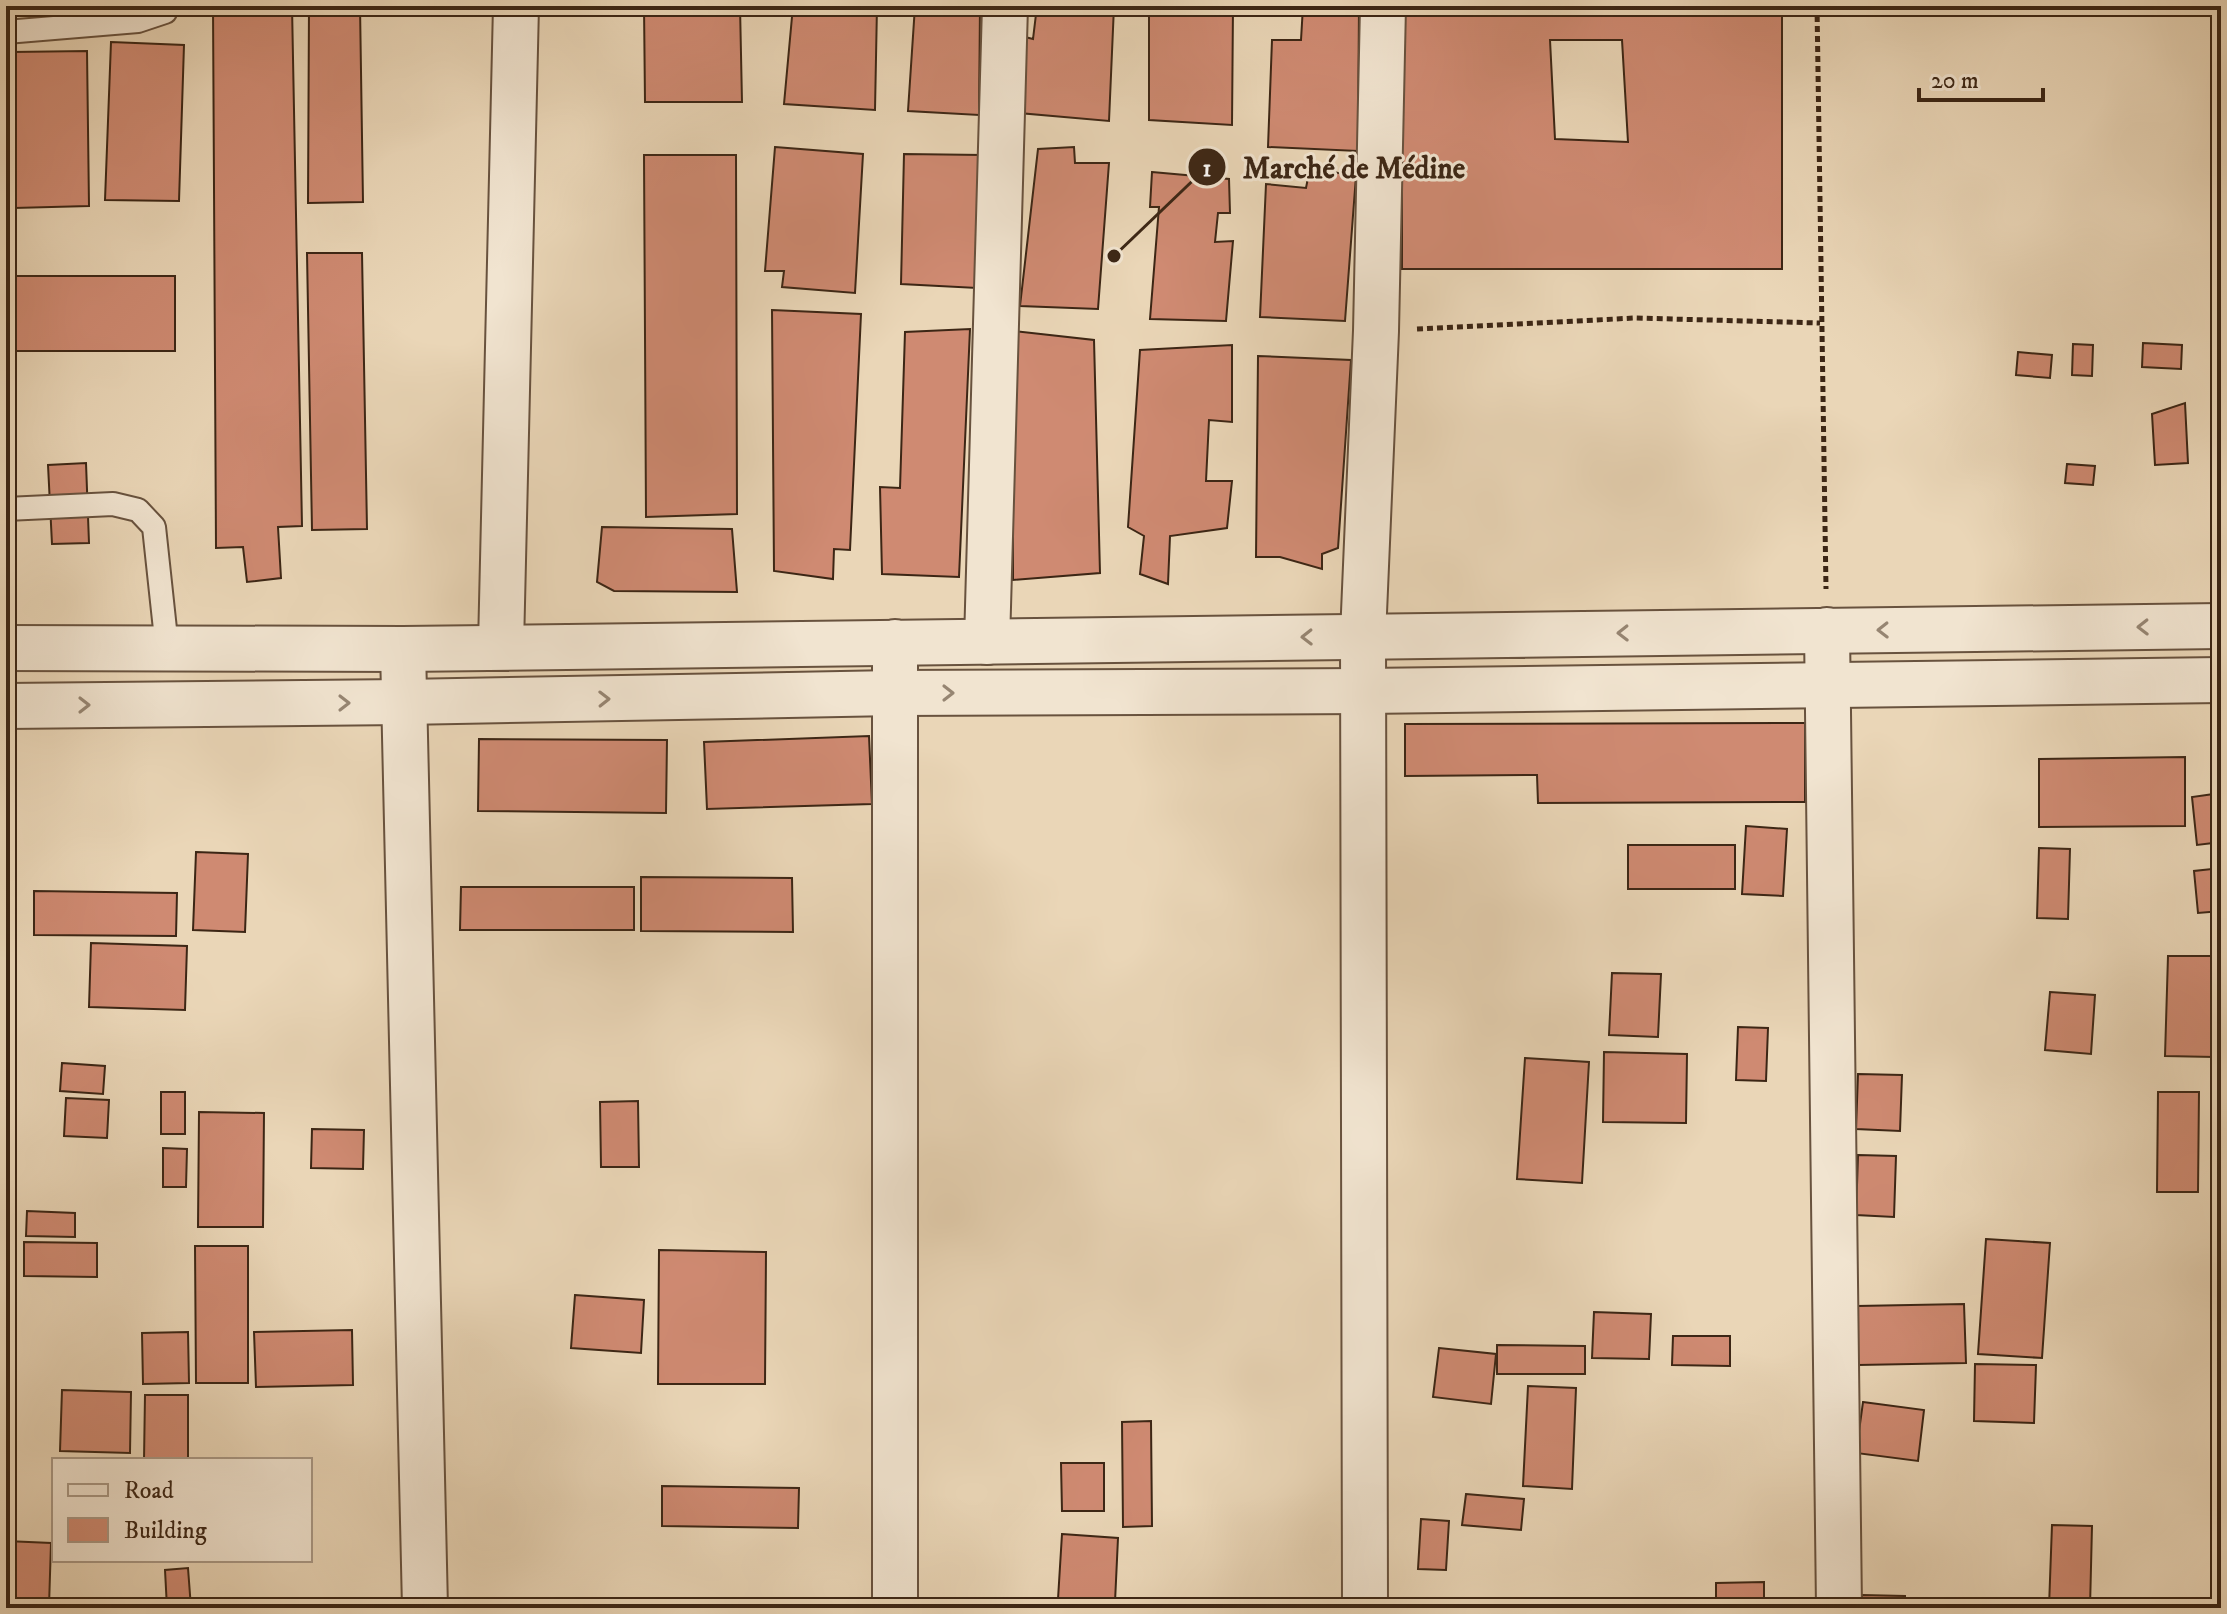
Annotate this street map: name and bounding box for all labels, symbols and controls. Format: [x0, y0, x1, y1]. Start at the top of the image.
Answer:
scale bar [1919, 52, 2043, 102]
text: 20 m [1931, 66, 1979, 96]
callout: Marché de Médine [1187, 140, 1482, 194]
text: Marché de Médine [1243, 151, 1466, 188]
text: 1 [1203, 154, 1212, 184]
one-way arrow [2136, 618, 2149, 636]
one-way arrow [1876, 621, 1889, 639]
one-way arrow [1616, 624, 1629, 642]
one-way arrow [1300, 628, 1313, 646]
one-way arrow [942, 684, 955, 702]
one-way arrow [598, 690, 611, 707]
one-way arrow [338, 694, 351, 712]
one-way arrow [78, 696, 91, 714]
legend [52, 1458, 312, 1562]
text: Road [124, 1476, 174, 1506]
text: Building [124, 1516, 207, 1546]

